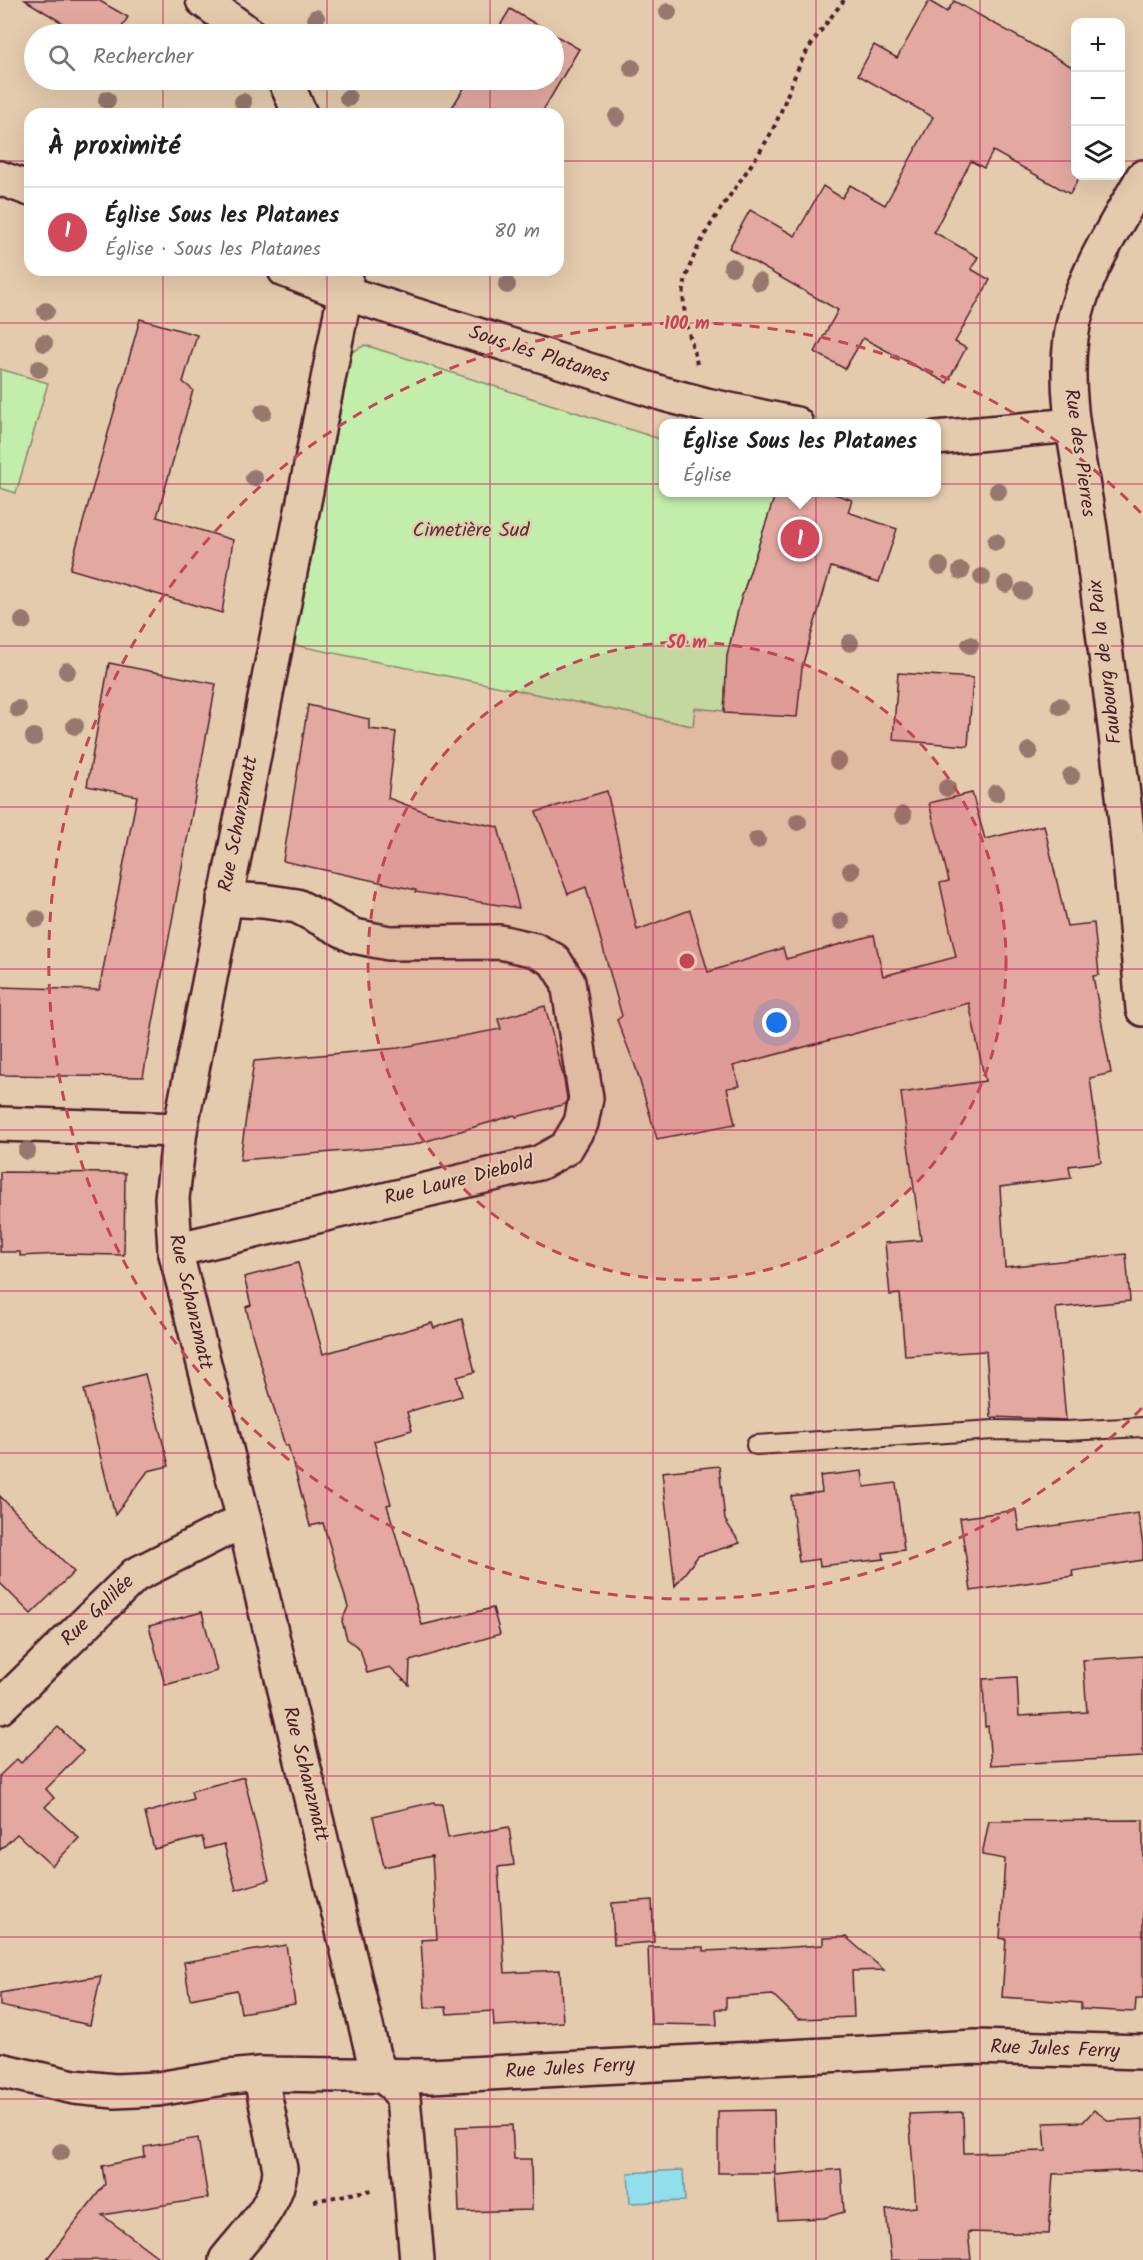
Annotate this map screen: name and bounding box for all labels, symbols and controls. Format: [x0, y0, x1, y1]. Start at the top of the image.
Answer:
map controls [1071, 18, 1125, 180]
button: + [1071, 18, 1125, 72]
search box [24, 24, 564, 90]
text: Rechercher [93, 40, 193, 75]
icon: search [45, 41, 78, 74]
button: − [1071, 72, 1125, 126]
text: À proximité [48, 126, 180, 168]
button: layers [1071, 126, 1125, 180]
text: Église Sous les Platanes [105, 199, 339, 234]
text: 1 [64, 216, 71, 248]
text: 80 m [494, 216, 540, 248]
text: Église · Sous les Platanes [105, 234, 321, 266]
text: 100 m [664, 310, 710, 339]
street label: Sous les Platanes [464, 317, 614, 393]
street label: Rue des Pierres [1054, 387, 1104, 520]
popup [659, 419, 941, 497]
text: Église Sous les Platanes [683, 425, 917, 460]
text: Église [683, 460, 731, 492]
park label: Cimetière Sud [413, 515, 530, 547]
pin: 1 [780, 516, 820, 562]
street label: Faubourg de la Paix [1080, 577, 1132, 746]
text: 50 m [666, 629, 707, 658]
street label: Rue Schanzmatt [210, 753, 268, 895]
centre of rings [677, 951, 697, 971]
your location [762, 1008, 791, 1037]
street label: Rue Laure Diebold [381, 1147, 538, 1215]
street label: Rue Schanzmatt [159, 1231, 221, 1373]
street label: Rue Galilée [54, 1567, 142, 1655]
street label: Rue Schanzmatt [273, 1703, 337, 1845]
street label: Rue Jules Ferry [990, 2032, 1121, 2068]
street label: Rue Jules Ferry [504, 2050, 636, 2088]

